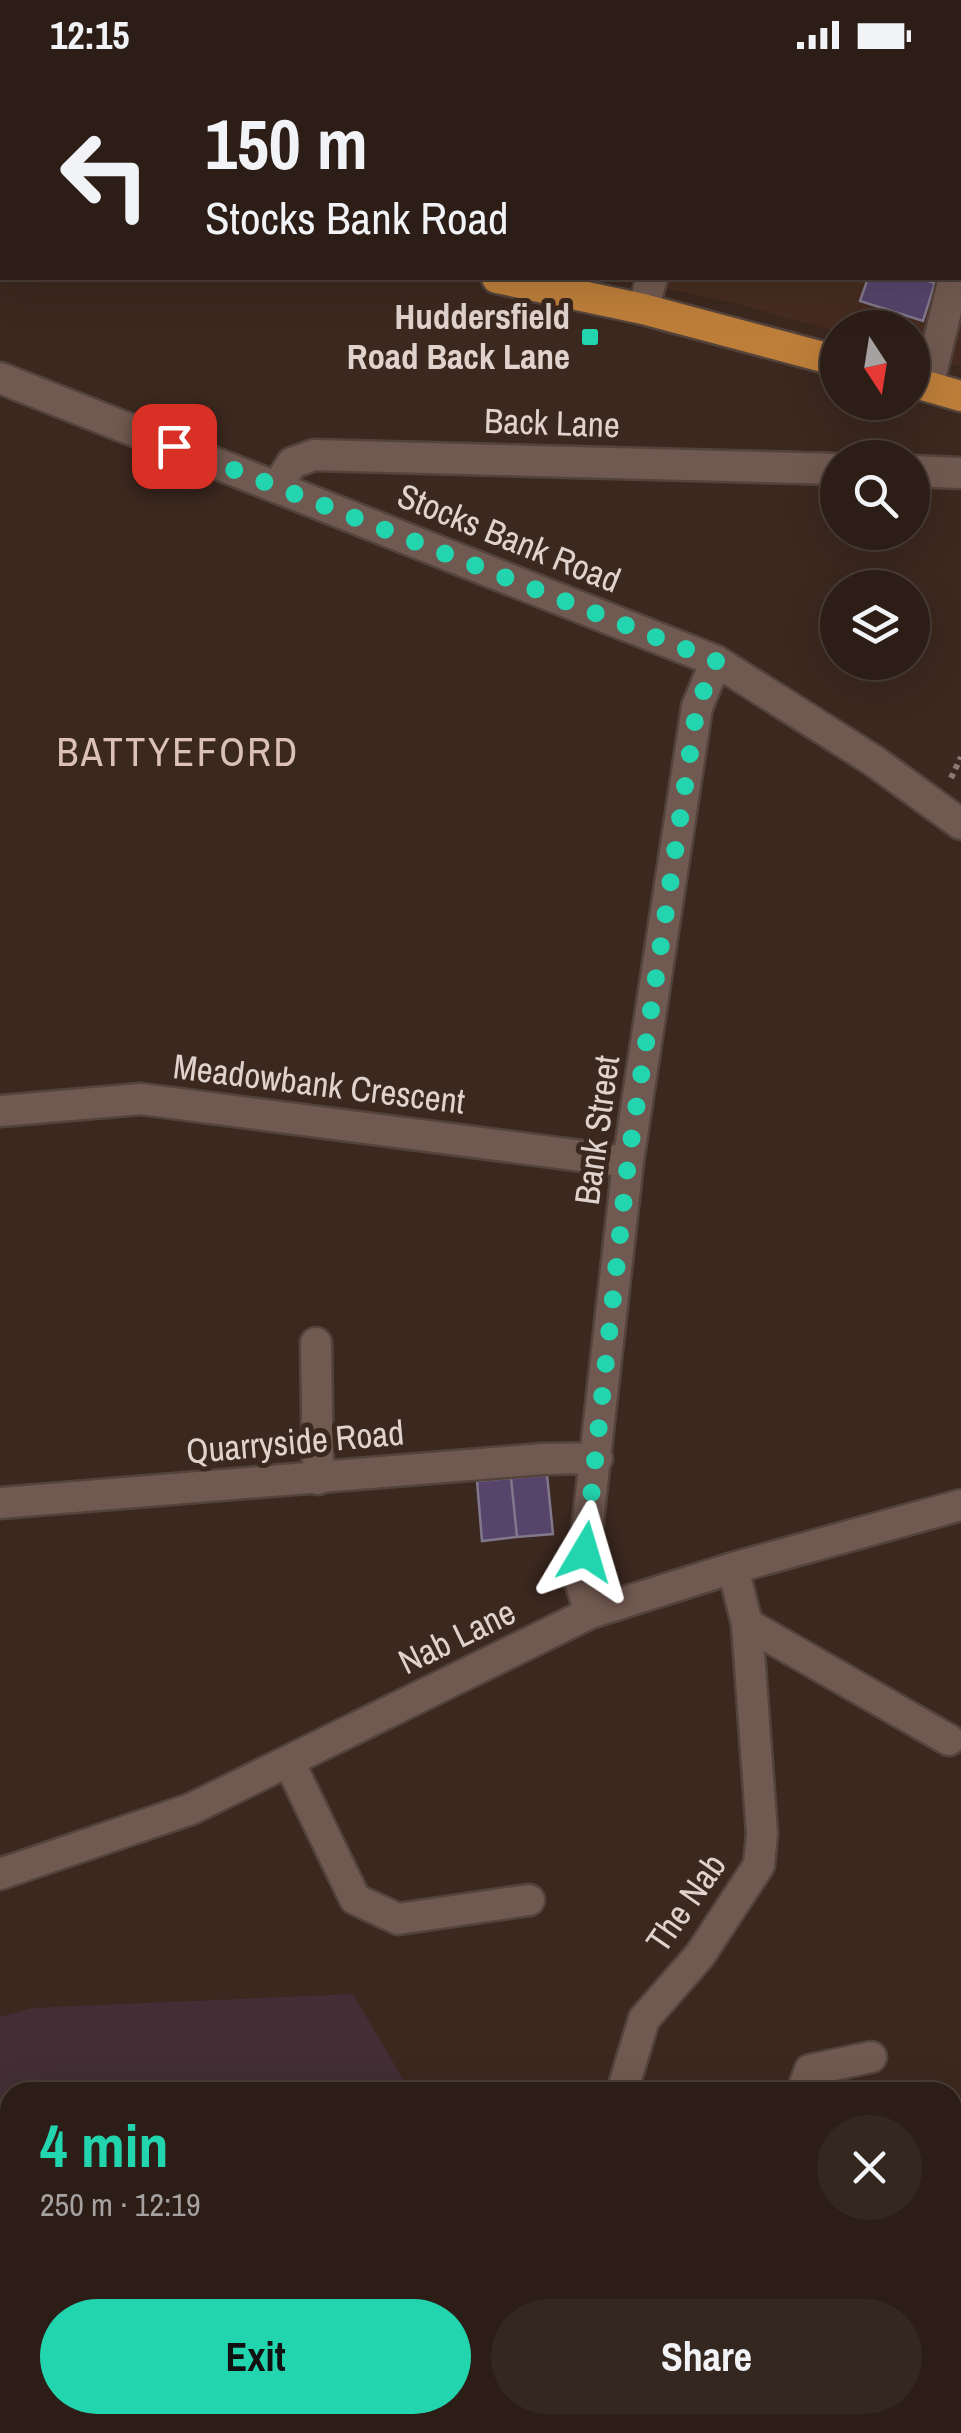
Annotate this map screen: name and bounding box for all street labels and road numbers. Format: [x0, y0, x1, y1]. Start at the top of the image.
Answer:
street label: Back Lane [483, 397, 621, 448]
street label: Stocks Bank Road [391, 472, 627, 604]
street label: Meadowbank Crescent [171, 1042, 468, 1125]
street label: Bank Street [563, 1052, 630, 1207]
street label: Quarryside Road [184, 1409, 406, 1474]
street label: Nab Lane [391, 1588, 523, 1685]
street label: The Nab [635, 1844, 736, 1961]

